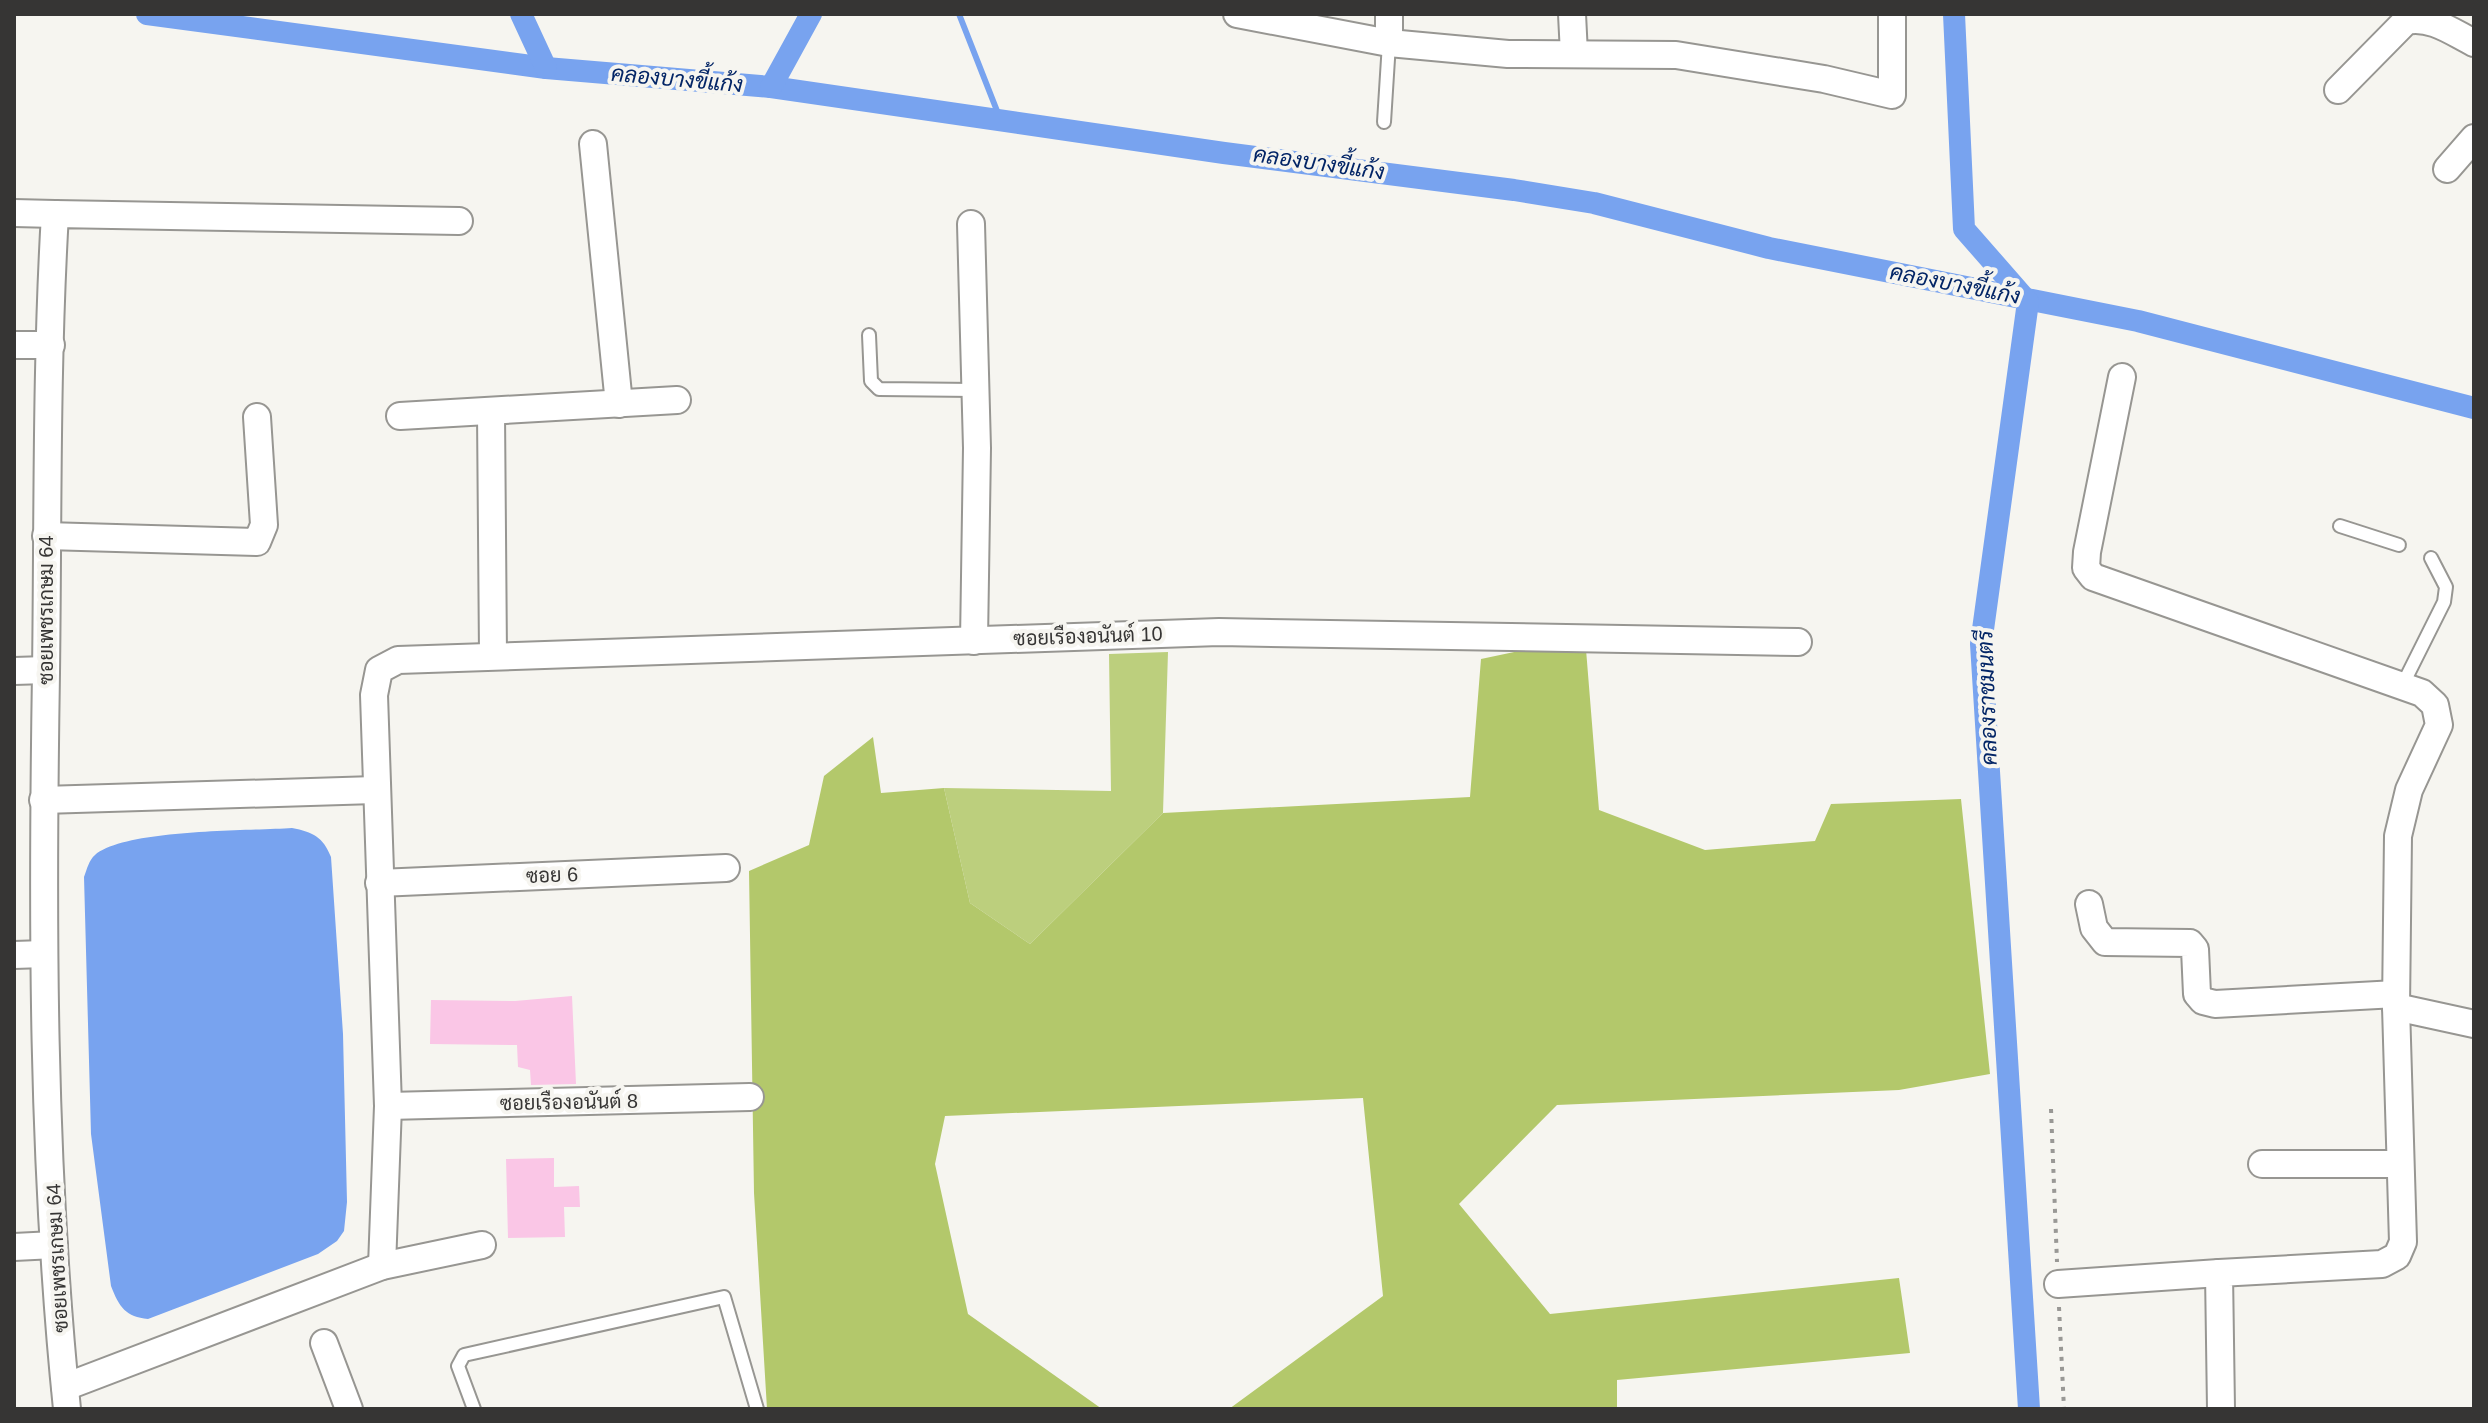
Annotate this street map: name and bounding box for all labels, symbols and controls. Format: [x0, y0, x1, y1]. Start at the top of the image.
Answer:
water label: คลองบางขี้แก้ง [610, 54, 745, 97]
water label: คลองบางขี้แก้ง [1252, 134, 1387, 185]
water label: คลองบางขี้แก้ง [1888, 252, 2024, 309]
street label: ซอยเพชรเกษม 64 [35, 535, 57, 685]
street label: ซอยเรืองอนันต์ 10 [1013, 619, 1163, 650]
water label: คลองราชมนตรี [1971, 628, 2002, 766]
street label: ซอย 6 [526, 863, 578, 887]
street label: ซอยเรืองอนันต์ 8 [500, 1087, 638, 1114]
street label: ซอยเพชรเกษม 64 [42, 1183, 72, 1333]

